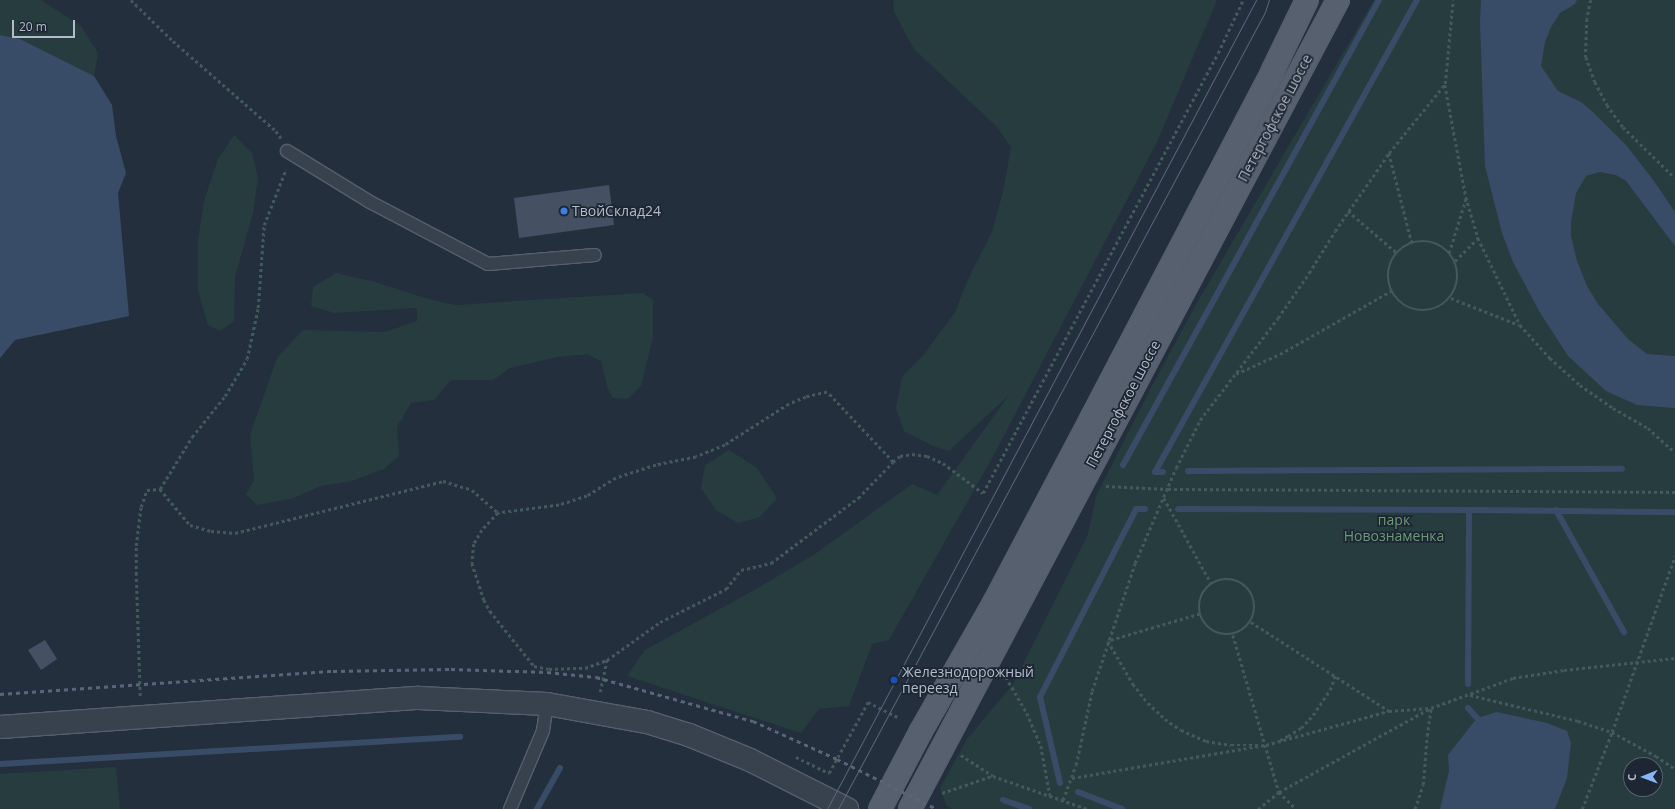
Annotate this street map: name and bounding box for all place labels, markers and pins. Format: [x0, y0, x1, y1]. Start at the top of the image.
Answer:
place label: ТвойСклад24 [572, 203, 661, 219]
marker: ТвойСклад24 [559, 206, 569, 216]
place label: Железнодорожный переезд [902, 664, 1034, 696]
marker: Железнодорожный переезд [889, 675, 899, 685]

